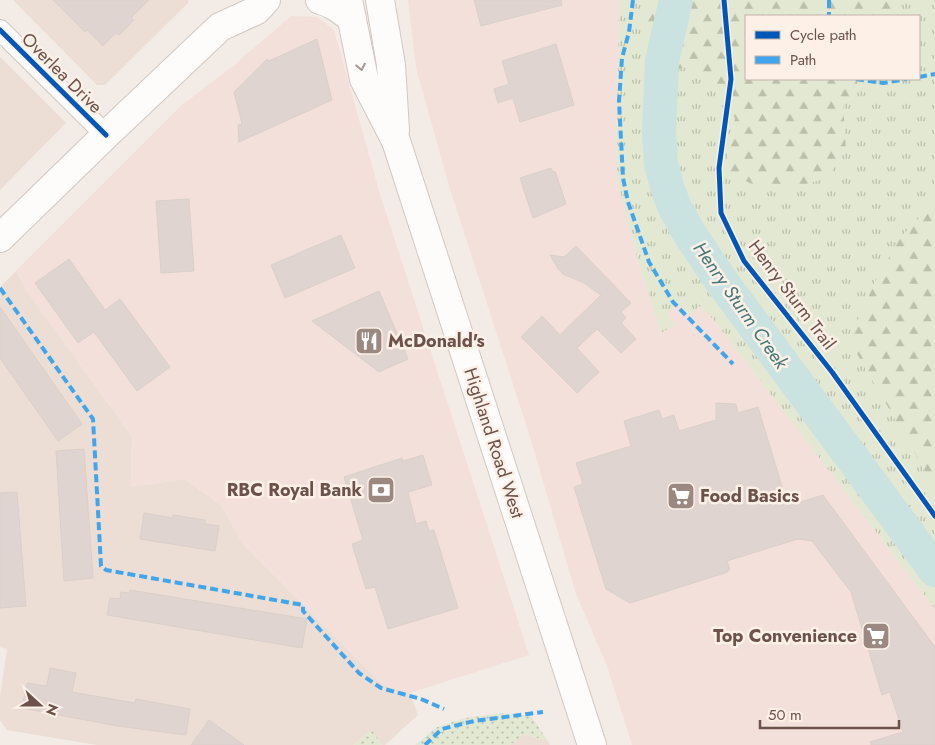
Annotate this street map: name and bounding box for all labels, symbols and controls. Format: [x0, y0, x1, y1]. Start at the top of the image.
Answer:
legend [745, 15, 920, 80]
text: Cycle path [790, 24, 857, 46]
street label: Overlea Drive [16, 27, 108, 119]
text: Path [790, 49, 816, 71]
one-way arrow [356, 63, 366, 72]
street label: Henry Sturm Trail [742, 235, 842, 355]
water label: Henry Sturm Creek [687, 236, 795, 375]
restaurant icon: McDonald's [354, 326, 384, 356]
place label: McDonald's [388, 328, 485, 354]
street label: Highland Road West [457, 365, 531, 522]
bank icon: RBC Royal Bank [366, 475, 396, 505]
place label: RBC Royal Bank [227, 477, 363, 503]
supermarket icon: Food Basics [666, 481, 696, 511]
place label: Food Basics [700, 483, 799, 509]
supermarket icon: Top Convenience [861, 621, 891, 651]
place label: Top Convenience [713, 623, 857, 649]
north arrow [15, 680, 65, 730]
scale bar [760, 698, 899, 730]
text: N [41, 701, 63, 718]
text: 50 m [768, 704, 802, 726]

